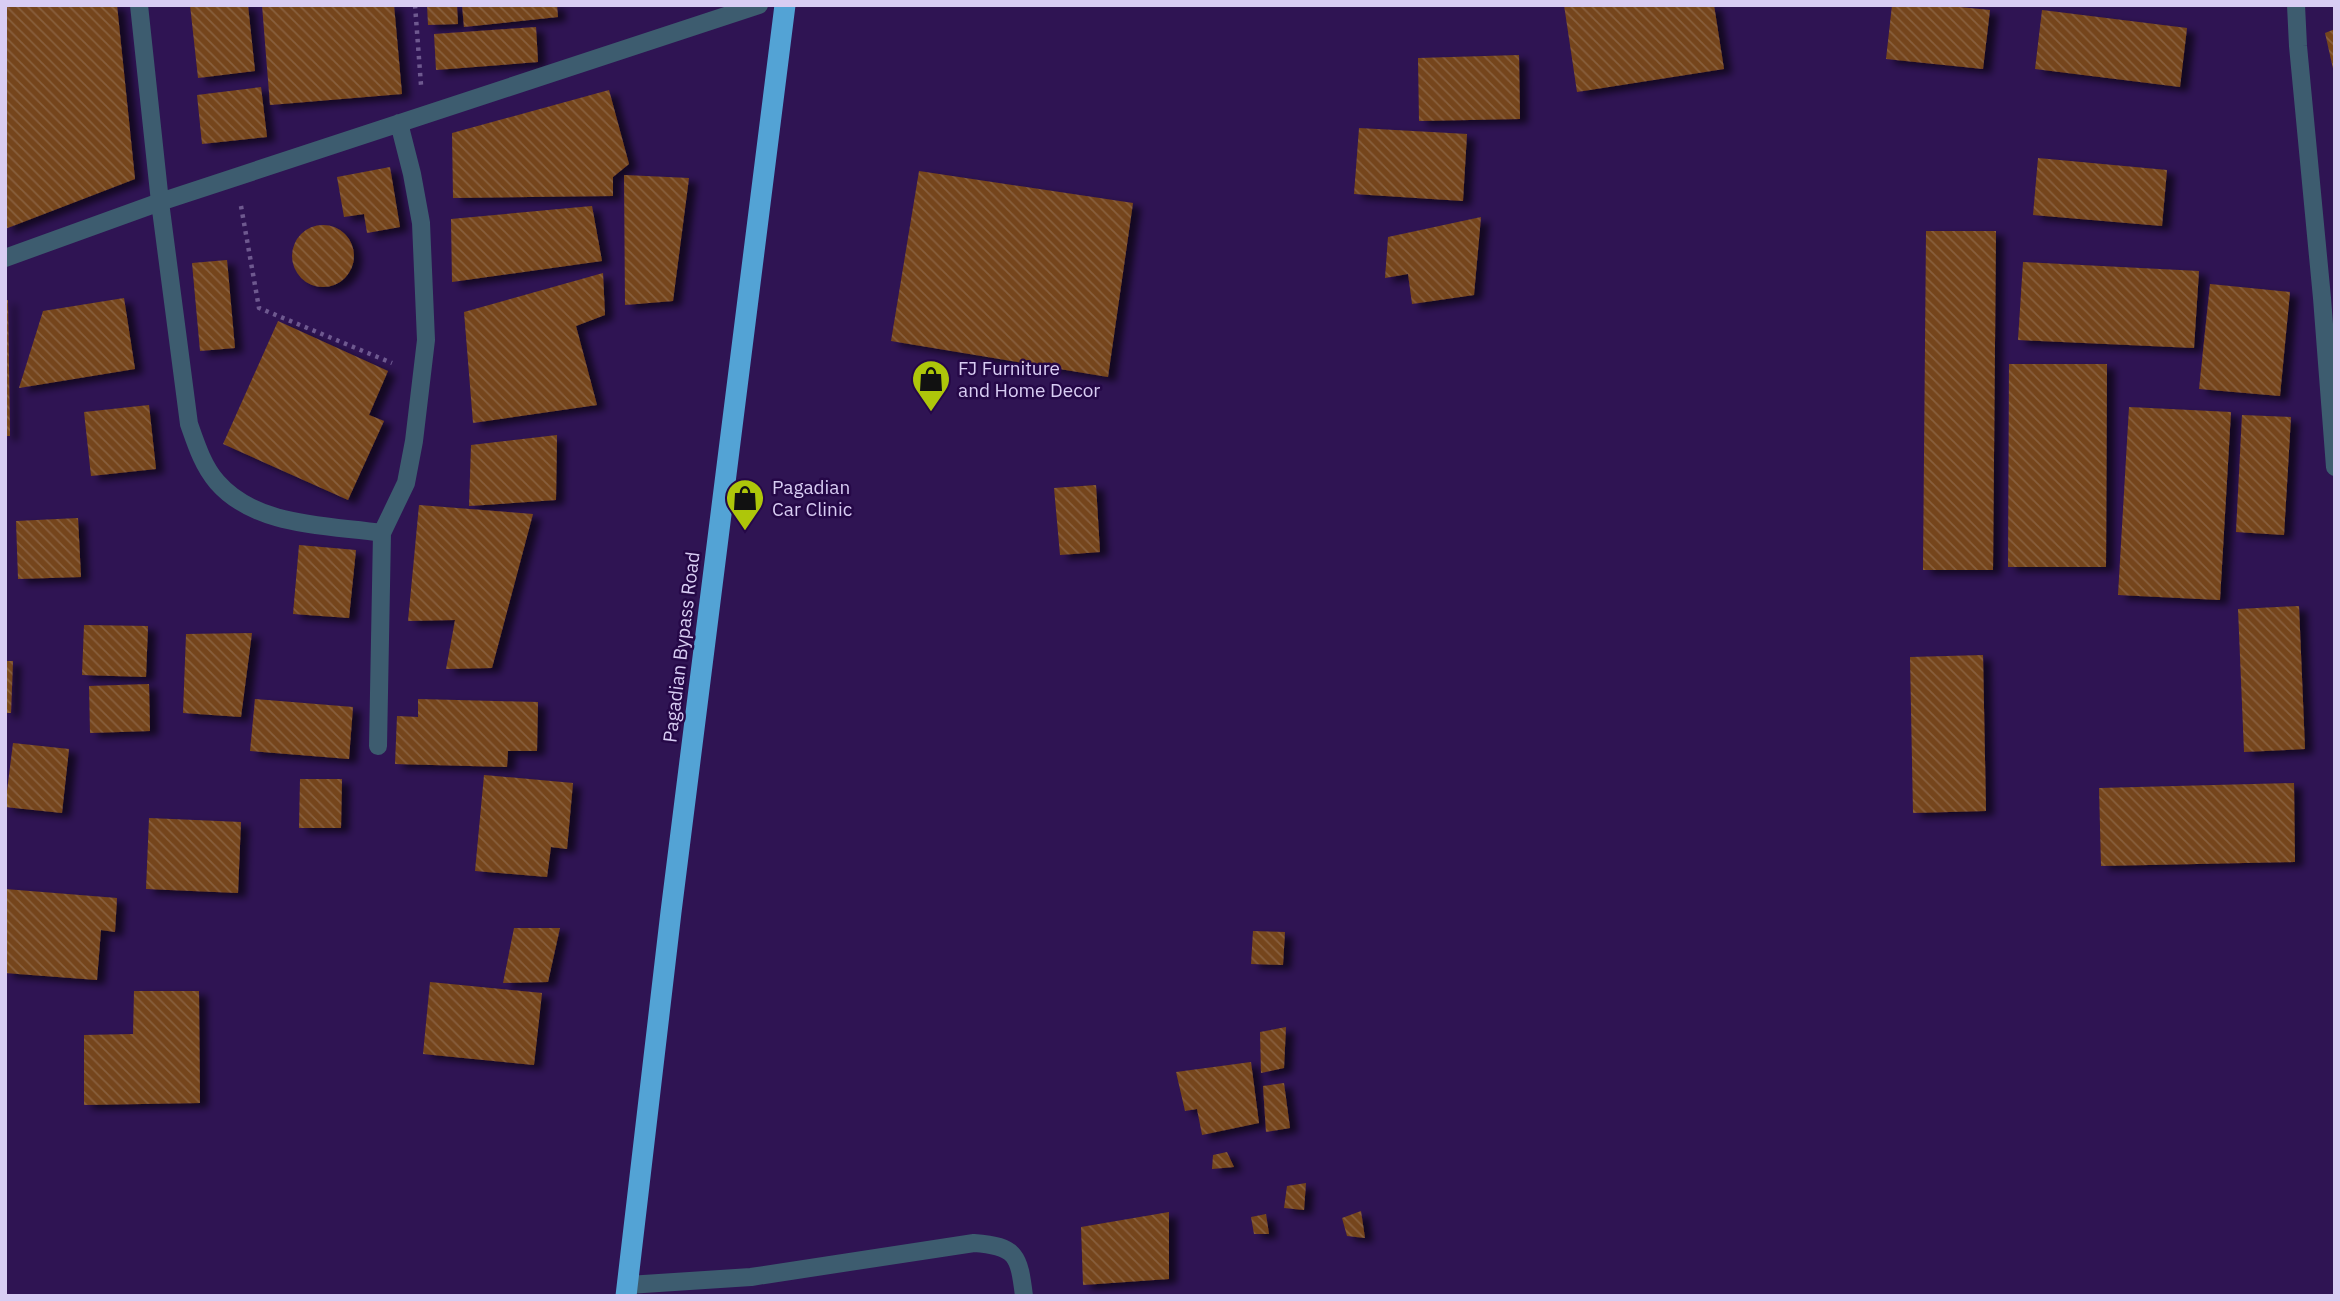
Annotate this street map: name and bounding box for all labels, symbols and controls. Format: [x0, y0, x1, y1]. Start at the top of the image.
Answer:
place label: FJ Furniture and Home Decor [958, 356, 1100, 402]
shop icon: FJ Furniture and Home Decor [910, 358, 952, 413]
place label: Pagadian Car Clinic [772, 475, 853, 521]
shop icon: Pagadian Car Clinic [724, 477, 766, 532]
street label: Pagadian Bypass Road [657, 550, 705, 744]

